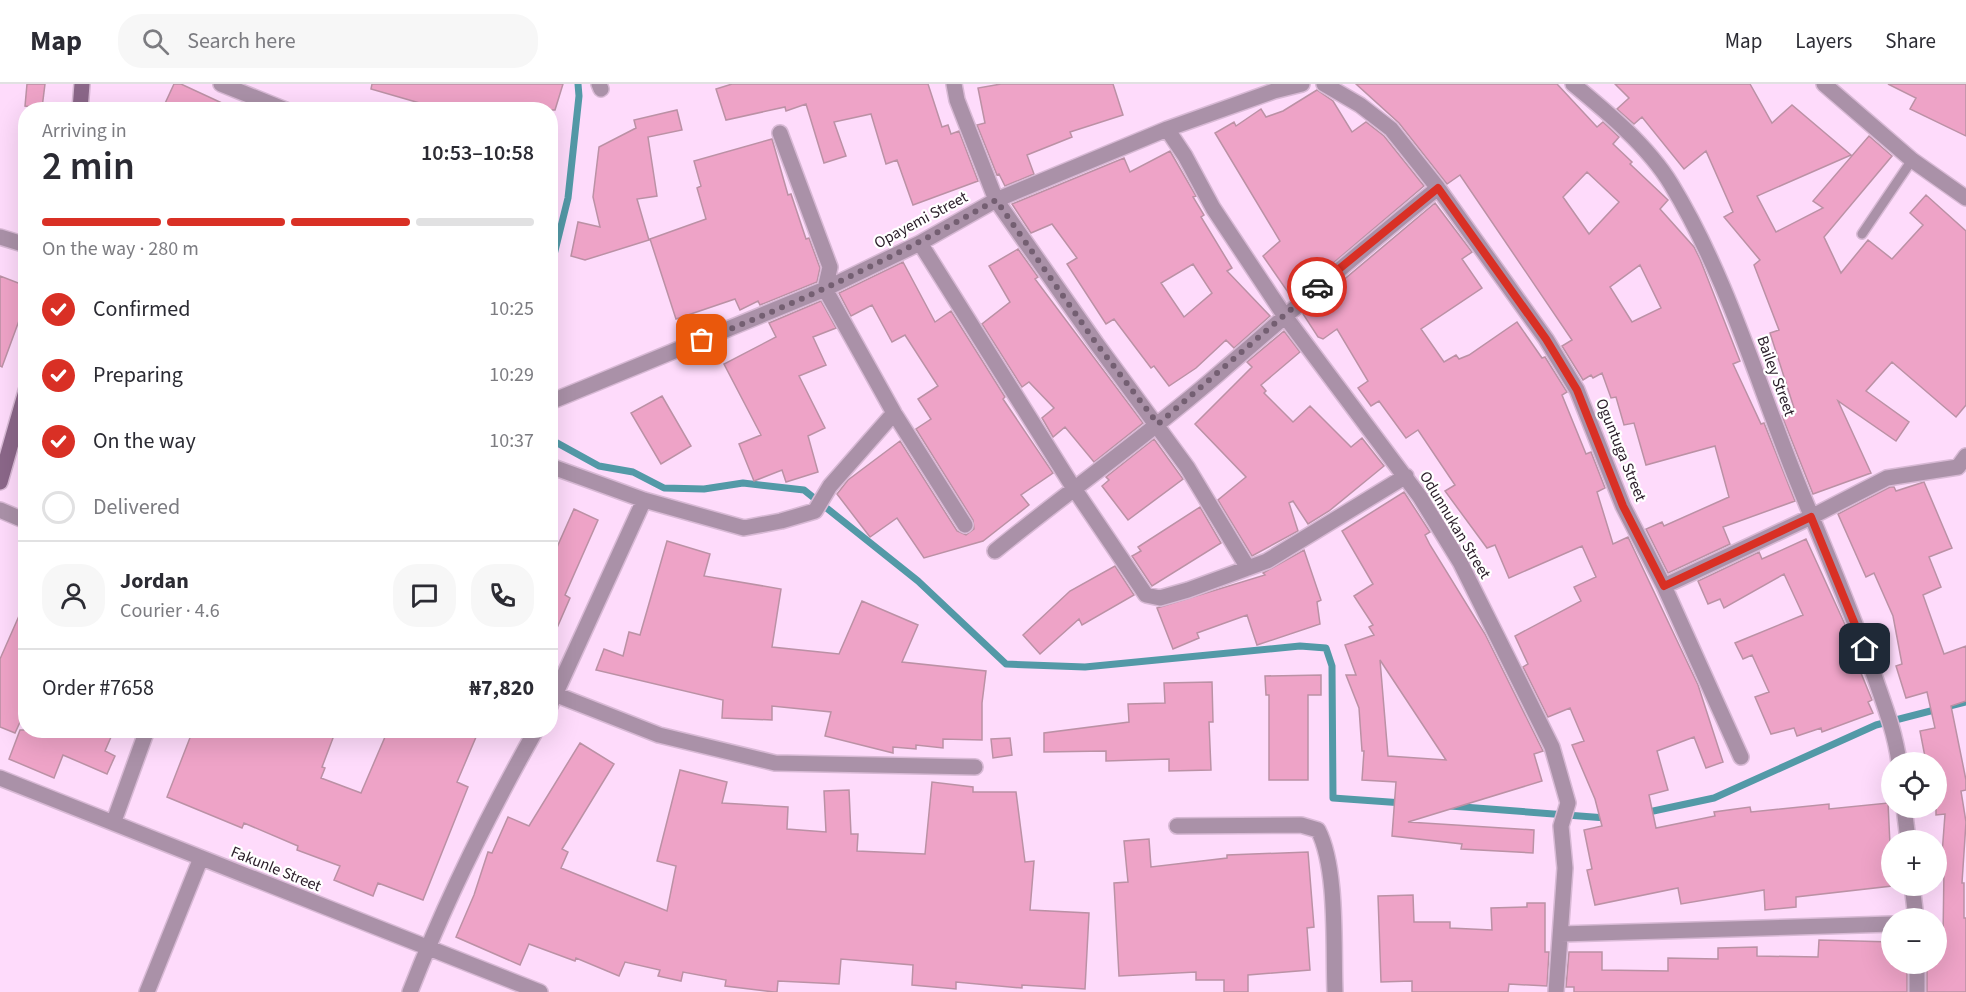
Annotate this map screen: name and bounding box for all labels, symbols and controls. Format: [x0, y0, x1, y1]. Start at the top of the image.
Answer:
search box [118, 14, 538, 68]
text: Map [30, 21, 82, 61]
icon: search [139, 25, 172, 58]
text: Search here [187, 25, 296, 57]
text: Map [1725, 26, 1762, 56]
text: Layers [1795, 26, 1852, 56]
text: Share [1885, 26, 1936, 56]
text: Arriving in [42, 117, 127, 145]
text: 10:53–10:58 [421, 137, 534, 169]
text: 2 min [42, 139, 135, 195]
street label: Opayemi Street [870, 186, 972, 254]
text: On the way · 280 m [42, 235, 199, 263]
courier [1287, 257, 1347, 317]
icon: car [1301, 271, 1334, 304]
icon: check [42, 293, 75, 326]
text: Confirmed [93, 293, 190, 325]
text: 10:25 [489, 295, 534, 323]
pin [676, 314, 727, 365]
icon: bag [685, 323, 718, 356]
street label: Bailey Street [1751, 333, 1801, 420]
icon: check [42, 359, 75, 392]
text: Preparing [93, 359, 183, 391]
text: 10:29 [489, 361, 534, 389]
street label: Oguntuga Street [1590, 395, 1652, 505]
icon: check [42, 425, 75, 458]
text: On the way [93, 425, 196, 457]
text: 10:37 [489, 427, 534, 455]
street label: Odunnukan Street [1414, 467, 1496, 584]
text: Delivered [93, 491, 180, 523]
button: person [42, 564, 105, 627]
button: chat [393, 564, 456, 627]
button: phone [471, 564, 534, 627]
text: Jordan [120, 565, 189, 597]
text: Courier · 4.6 [120, 597, 220, 625]
pin [1839, 623, 1890, 674]
icon: home [1848, 632, 1881, 665]
text: Order #7658 [42, 672, 154, 704]
text: ₦7,820 [469, 672, 534, 704]
map controls [1881, 752, 1947, 974]
button: locate [1881, 752, 1947, 818]
button: + [1881, 830, 1947, 896]
street label: Fakunle Street [227, 841, 325, 897]
button: − [1881, 908, 1947, 974]

